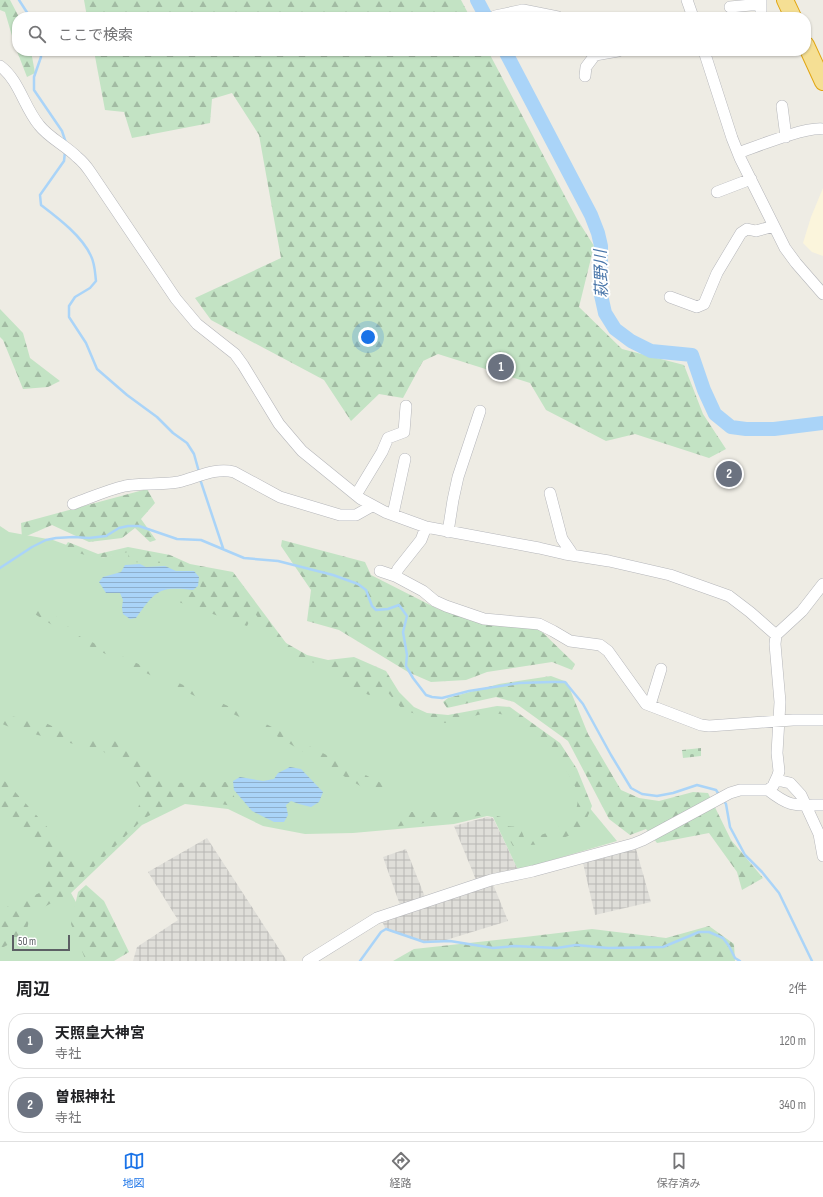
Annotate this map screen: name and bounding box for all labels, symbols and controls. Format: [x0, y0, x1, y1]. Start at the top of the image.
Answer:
search box [12, 12, 811, 56]
icon: search [26, 23, 48, 45]
text: ここで検索 [58, 26, 133, 45]
water label: 萩野川 [592, 248, 612, 298]
your location [358, 327, 378, 347]
pin: 1 [488, 352, 514, 382]
pin: 2 [716, 459, 742, 489]
scale bar [12, 933, 70, 952]
text: 50 m [18, 935, 36, 948]
text: 周辺 [16, 980, 50, 1000]
text: 2件 [789, 981, 807, 997]
text: 天照皇大神宮 [55, 1024, 145, 1043]
text: 1 [27, 1033, 33, 1049]
text: 120 m [780, 1033, 806, 1049]
text: 寺社 [55, 1046, 81, 1062]
text: 曽根神社 [55, 1088, 115, 1107]
text: 2 [27, 1097, 33, 1113]
text: 340 m [779, 1097, 806, 1113]
text: 寺社 [55, 1110, 81, 1126]
tab: 地図 [123, 1150, 145, 1190]
tab: 経路 [390, 1150, 412, 1190]
tab: 保存済み [657, 1150, 701, 1190]

